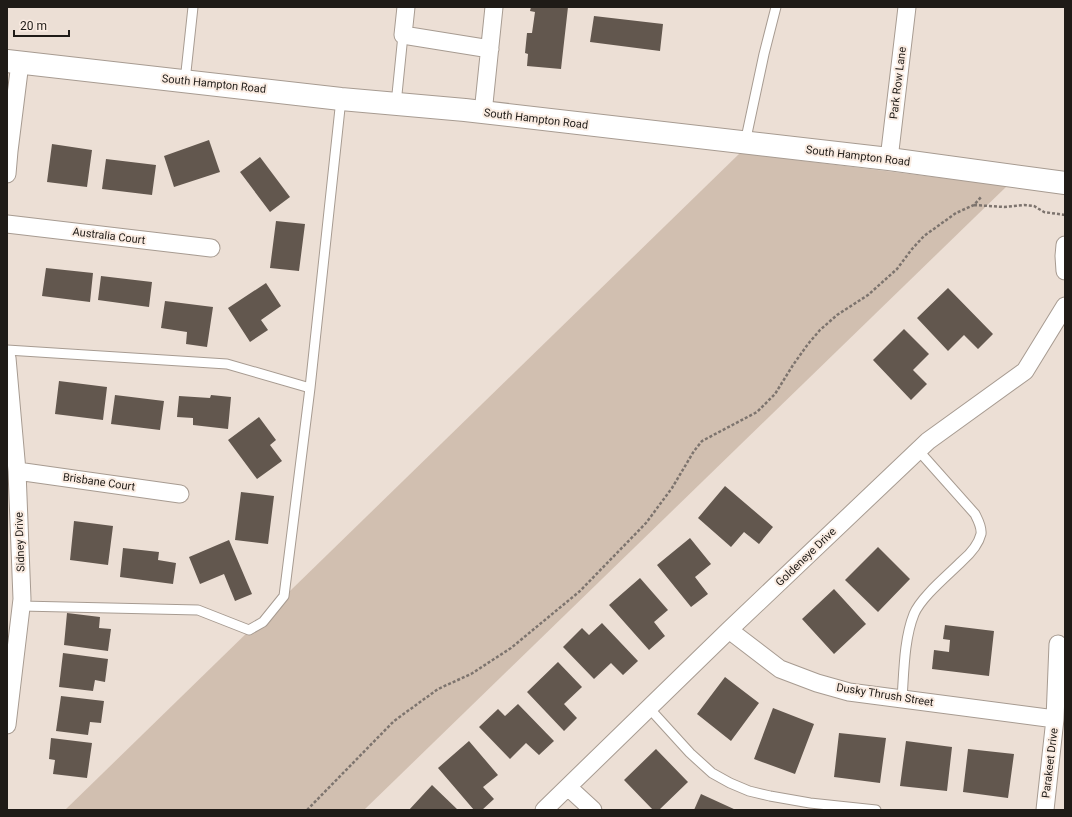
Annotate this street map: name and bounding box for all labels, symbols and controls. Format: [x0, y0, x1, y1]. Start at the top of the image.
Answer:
scale bar [14, 12, 69, 38]
text: 20 m [20, 19, 47, 33]
street label: Park Row Lane [887, 46, 909, 120]
street label: South Hampton Road [161, 72, 267, 96]
street label: South Hampton Road [483, 106, 589, 132]
street label: South Hampton Road [805, 143, 911, 169]
street label: Australia Court [72, 225, 146, 247]
street label: Brisbane Court [62, 470, 136, 494]
street label: Sidney Drive [12, 512, 28, 572]
street label: Goldeneye Drive [773, 525, 839, 589]
street label: Dusky Thrush Street [836, 681, 935, 709]
street label: Parakeet Drive [1039, 727, 1061, 799]

